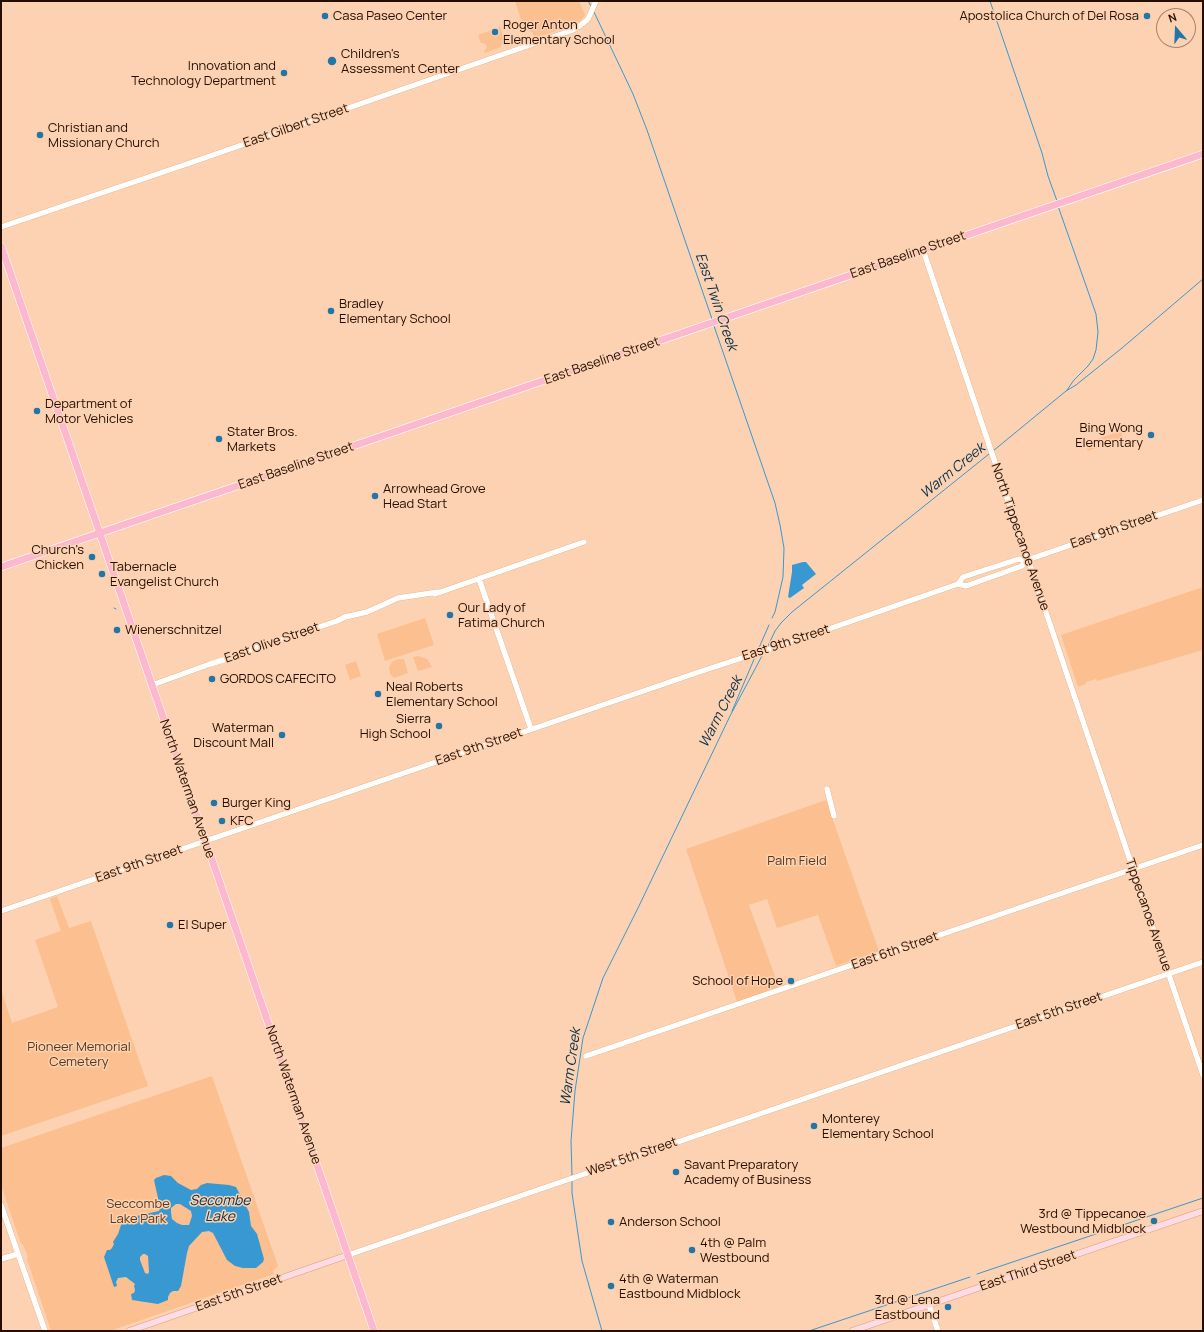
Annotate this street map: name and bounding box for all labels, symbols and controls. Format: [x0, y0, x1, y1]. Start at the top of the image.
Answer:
place label: Casa Paseo Center [333, 8, 447, 24]
place label: Apostolica Church of Del Rosa [959, 8, 1139, 24]
north arrow [1156, 8, 1196, 48]
text: N [1166, 9, 1178, 26]
marker: Casa Paseo Center [320, 11, 330, 21]
marker: Apostolica Church of Del Rosa [1142, 11, 1152, 21]
place label: Roger Anton Elementary School [503, 17, 615, 48]
marker: Roger Anton Elementary School [490, 27, 500, 37]
place label: Children's Assessment Center [341, 46, 460, 77]
marker: Children's Assessment Center [326, 55, 338, 67]
place label: Innovation and Technology Department [131, 58, 276, 89]
marker: Innovation and Technology Department [279, 68, 289, 78]
street label: East Gilbert Street [241, 101, 351, 151]
place label: Christian and Missionary Church [48, 120, 160, 151]
marker: Christian and Missionary Church [35, 130, 45, 140]
street label: East Baseline Street [848, 228, 968, 282]
water label: East Twin Creek [691, 251, 741, 353]
place label: Bradley Elementary School [339, 296, 451, 327]
marker: Bradley Elementary School [326, 306, 336, 316]
street label: East Baseline Street [542, 334, 662, 388]
place label: Department of Motor Vehicles [45, 396, 133, 427]
marker: Department of Motor Vehicles [32, 406, 42, 416]
place label: Bing Wong Elementary [1075, 420, 1143, 451]
place label: Stater Bros. Markets [227, 424, 298, 455]
marker: Bing Wong Elementary [1146, 430, 1156, 440]
marker: Stater Bros. Markets [214, 434, 224, 444]
street label: East Baseline Street [236, 439, 356, 493]
water label: Warm Creek [917, 440, 989, 502]
street label: North Tippecanoe Avenue [987, 461, 1053, 613]
place label: Arrowhead Grove Head Start [383, 481, 486, 512]
marker: Arrowhead Grove Head Start [370, 491, 380, 501]
street label: East 9th Street [1068, 508, 1160, 552]
place label: Church's Chicken [31, 542, 84, 573]
marker: Church's Chicken [87, 552, 97, 562]
place label: Tabernacle Evangelist Church [110, 559, 219, 590]
marker: Tabernacle Evangelist Church [97, 569, 107, 579]
place label: Our Lady of Fatima Church [458, 600, 545, 631]
marker: Our Lady of Fatima Church [445, 610, 455, 620]
street label: East Olive Street [222, 619, 322, 667]
place label: Wienerschnitzel [125, 622, 222, 638]
street label: East 9th Street [740, 622, 832, 664]
marker: Wienerschnitzel [112, 625, 122, 635]
place label: GORDOS CAFECITO [220, 671, 336, 687]
water label: Warm Creek [696, 673, 746, 751]
marker: GORDOS CAFECITO [207, 674, 217, 684]
place label: Neal Roberts Elementary School [386, 679, 498, 710]
marker: Neal Roberts Elementary School [373, 689, 383, 699]
place label: Sierra High School [360, 711, 431, 742]
street label: North Waterman Avenue [156, 717, 218, 861]
place label: Waterman Discount Mall [193, 720, 274, 751]
marker: Sierra High School [434, 721, 444, 731]
street label: East 9th Street [433, 725, 525, 769]
marker: Waterman Discount Mall [277, 730, 287, 740]
place label: Burger King [222, 795, 291, 811]
marker: Burger King [209, 798, 219, 808]
place label: KFC [230, 813, 254, 829]
marker: KFC [217, 816, 227, 826]
street label: East 9th Street [93, 842, 185, 886]
park label: Palm Field [767, 853, 827, 869]
street label: Tippecanoe Avenue [1121, 857, 1175, 973]
place label: El Super [178, 917, 227, 933]
marker: El Super [165, 920, 175, 930]
street label: East 6th Street [849, 929, 941, 973]
place label: School of Hope [692, 973, 783, 989]
marker: School of Hope [786, 976, 796, 986]
street label: East 5th Street [1014, 989, 1104, 1033]
street label: North Waterman Avenue [262, 1023, 324, 1167]
water label: Warm Creek [557, 1027, 585, 1107]
park label: Pioneer Memorial Cemetery [27, 1039, 131, 1070]
place label: Monterey Elementary School [822, 1111, 934, 1142]
marker: Monterey Elementary School [809, 1121, 819, 1131]
street label: West 5th Street [585, 1134, 679, 1180]
place label: Savant Preparatory Academy of Business [684, 1157, 811, 1188]
marker: Savant Preparatory Academy of Business [671, 1167, 681, 1177]
water label: Secombe Lake [190, 1193, 250, 1226]
park label: Seccombe Lake Park [106, 1196, 170, 1227]
place label: 3rd @ Tippecanoe Westbound Midblock [1020, 1206, 1146, 1237]
place label: Anderson School [619, 1214, 721, 1230]
marker: 3rd @ Tippecanoe Westbound Midblock [1149, 1216, 1159, 1226]
marker: Anderson School [606, 1217, 616, 1227]
place label: 4th @ Palm Westbound [700, 1235, 770, 1266]
marker: 4th @ Palm Westbound [687, 1245, 697, 1255]
street label: East Third Street [978, 1247, 1078, 1295]
street label: East 5th Street [194, 1271, 284, 1315]
place label: 4th @ Waterman Eastbound Midblock [619, 1271, 740, 1302]
marker: 4th @ Waterman Eastbound Midblock [606, 1281, 616, 1291]
place label: 3rd @ Lena Eastbound [875, 1292, 940, 1323]
marker: 3rd @ Lena Eastbound [943, 1302, 953, 1312]

